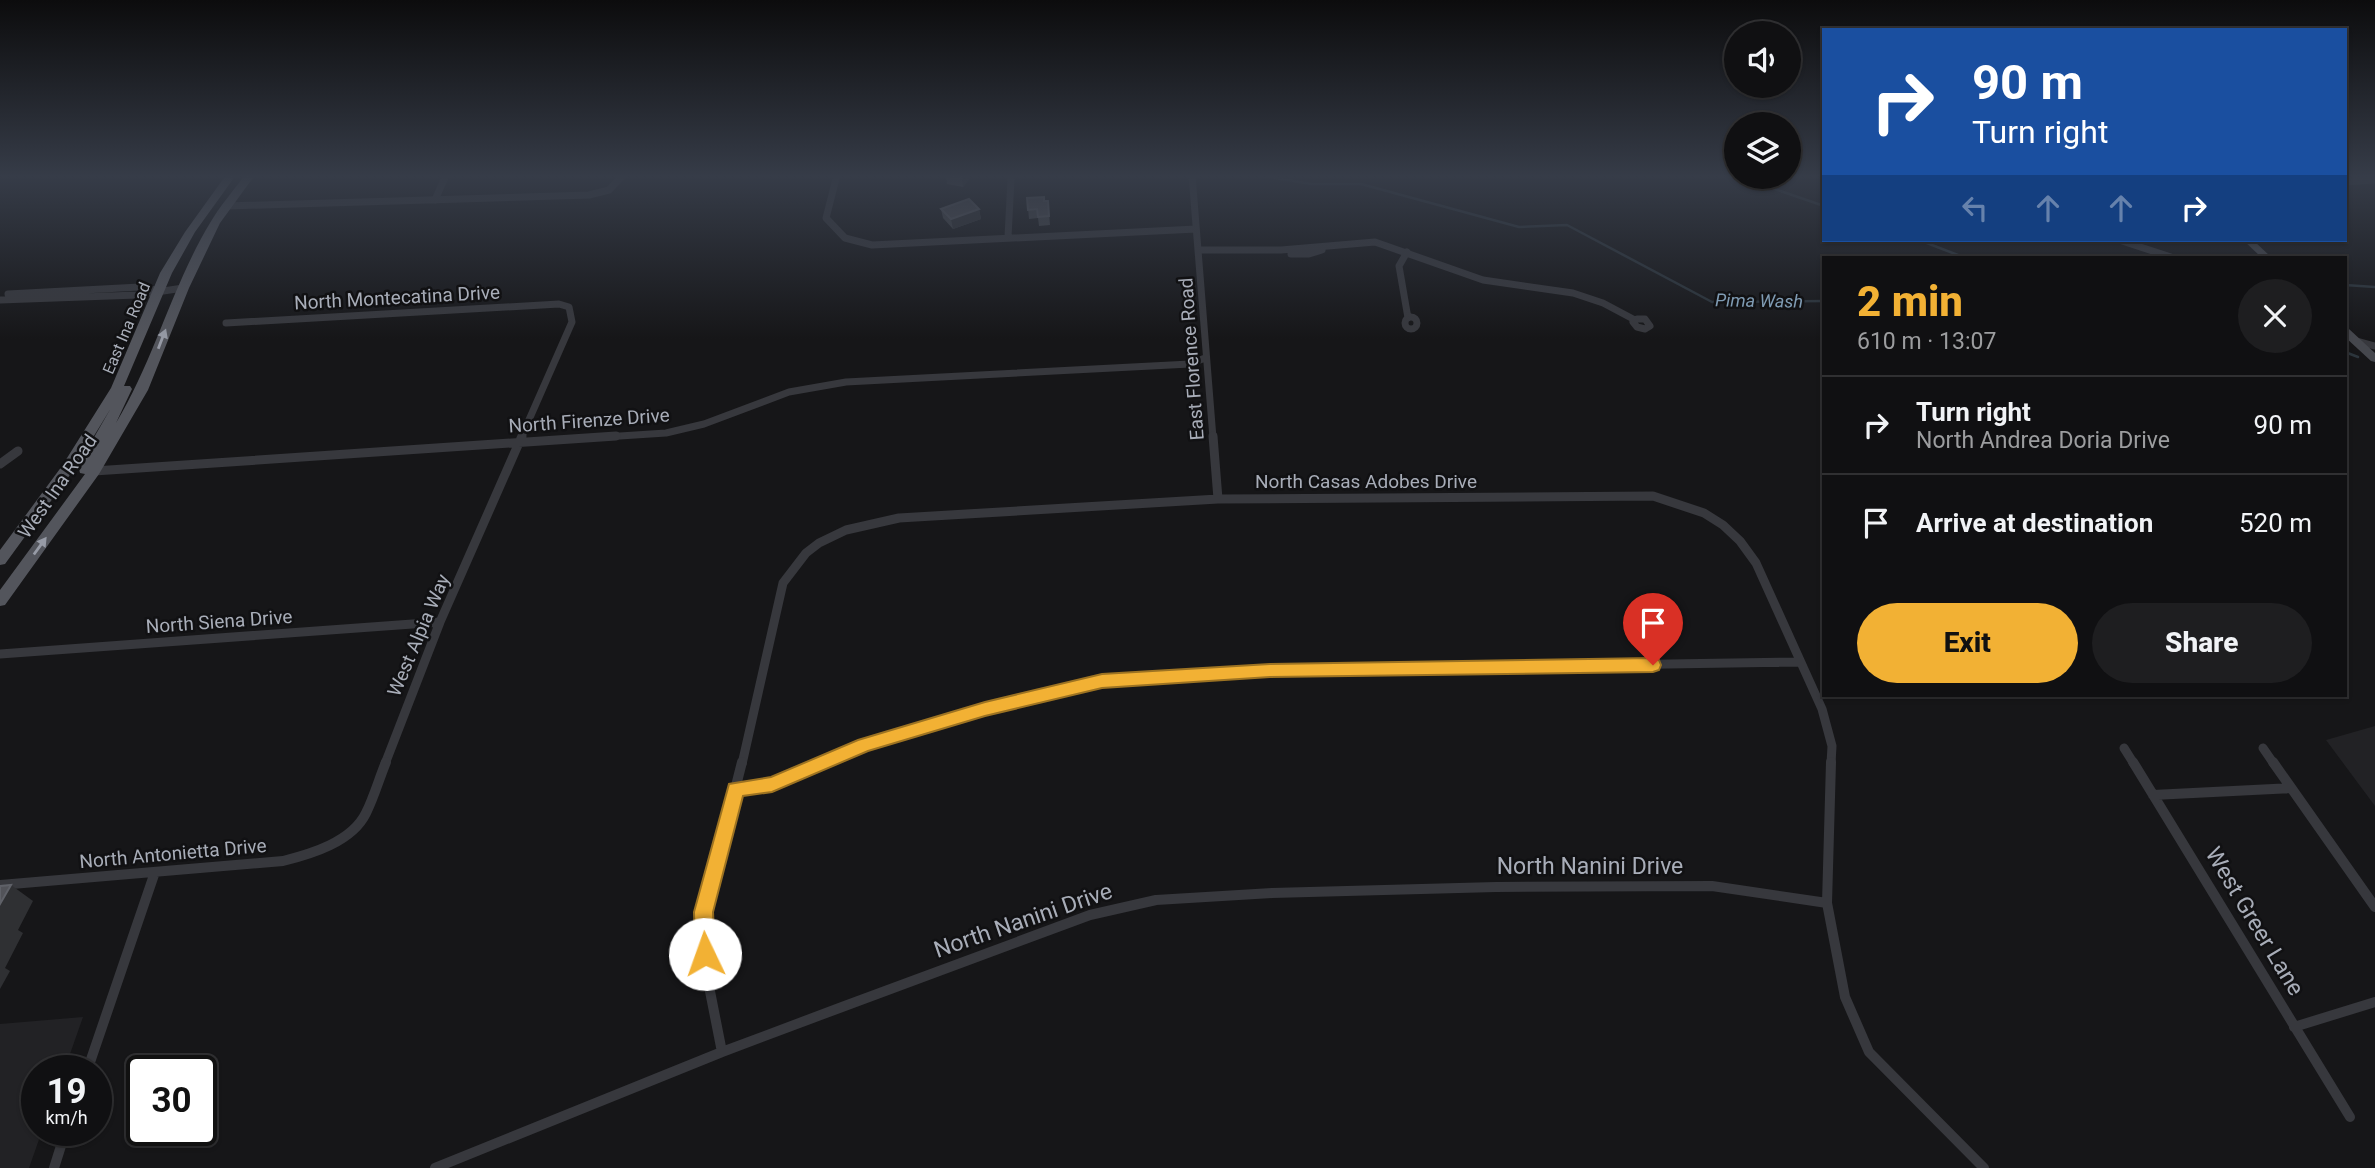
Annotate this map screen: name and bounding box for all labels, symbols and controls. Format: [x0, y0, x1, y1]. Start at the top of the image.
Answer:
map controls [1724, 21, 1801, 189]
button: sound [1724, 21, 1801, 98]
text: 90 m [1972, 54, 2083, 111]
icon: right [1857, 56, 1948, 147]
button: layers [1724, 112, 1801, 189]
text: Turn right [1972, 113, 2108, 151]
icon: left [1956, 189, 1994, 227]
icon: ahead [2029, 189, 2067, 227]
icon: ahead [2102, 189, 2140, 227]
icon: right [2175, 189, 2213, 227]
street label: East Florence Road [1174, 277, 1209, 441]
text: 2 min [1857, 277, 1963, 326]
street label: East Ina Road [99, 279, 154, 377]
button: close [2238, 279, 2312, 353]
street label: North Montecatina Drive [293, 281, 501, 314]
water label: Pima Wash [1715, 289, 1803, 312]
one-way arrow [157, 328, 168, 349]
text: 610 m · 13:07 [1857, 328, 1996, 355]
text: Turn right [1916, 397, 2031, 427]
street label: North Firenze Drive [508, 403, 670, 438]
icon: right [1857, 406, 1895, 444]
text: 90 m [2254, 410, 2312, 440]
text: North Andrea Doria Drive [1916, 427, 2170, 454]
street label: West Ina Road [13, 430, 102, 543]
street label: North Casas Adobes Drive [1255, 470, 1477, 493]
icon: arrive [1857, 504, 1895, 542]
text: Arrive at destination [1916, 508, 2153, 538]
text: 520 m [2239, 508, 2312, 538]
one-way arrow [33, 537, 47, 555]
street label: West Alpia Way [382, 571, 455, 700]
pin [1623, 593, 1683, 665]
button: Exit [1857, 603, 2078, 683]
button: Share [2092, 603, 2312, 683]
icon: arrive [1634, 604, 1672, 642]
street label: North Siena Drive [145, 605, 293, 638]
street label: North Antonietta Drive [79, 834, 268, 873]
street label: West Greer Lane [2200, 842, 2309, 1000]
street label: North Nanini Drive [1497, 853, 1683, 880]
street label: North Nanini Drive [931, 877, 1116, 964]
position arrow [668, 917, 742, 991]
speed limit sign: 30 [126, 1055, 217, 1146]
text: 19 [46, 1071, 87, 1112]
text: km/h [45, 1107, 88, 1128]

